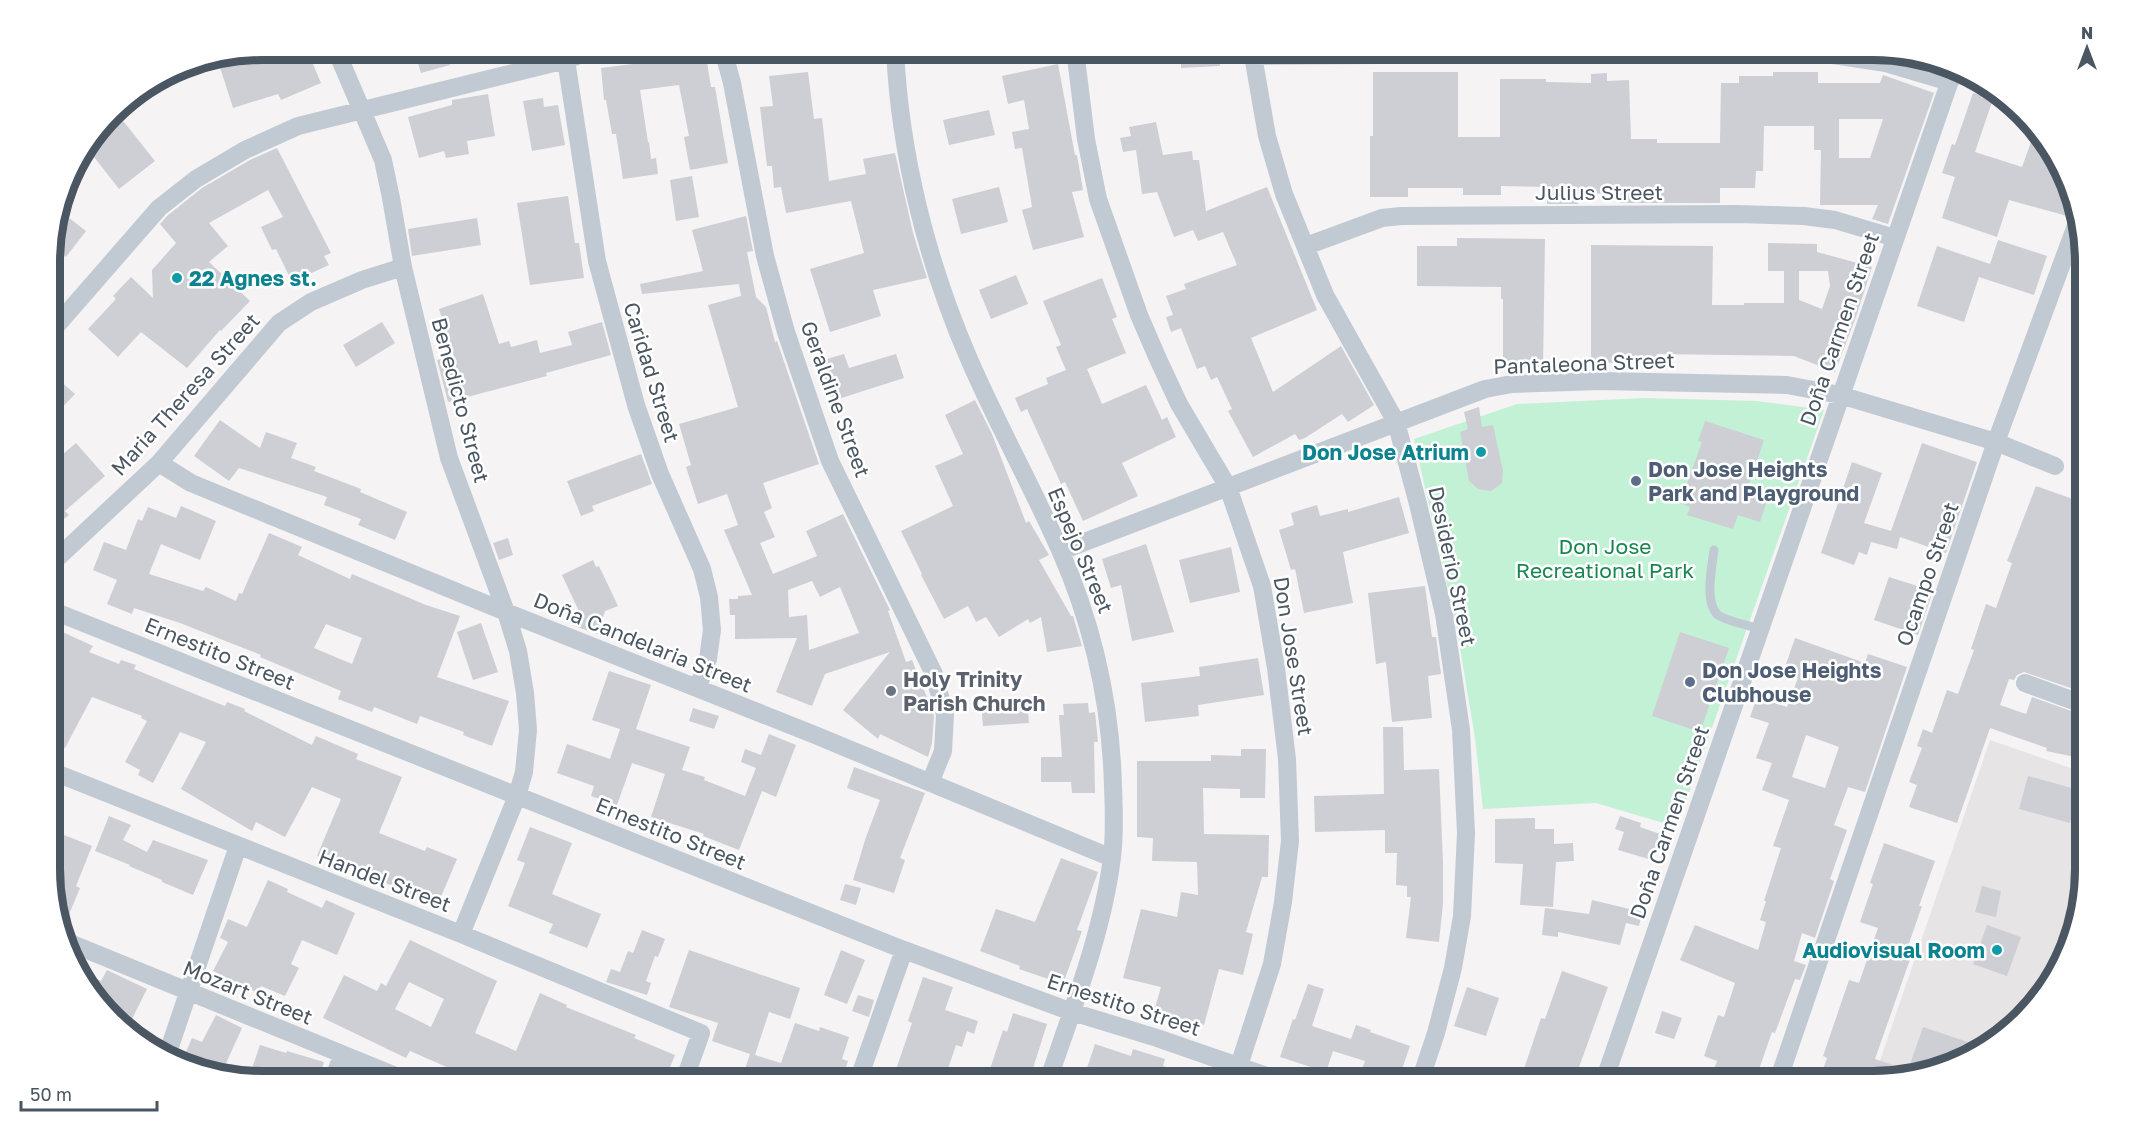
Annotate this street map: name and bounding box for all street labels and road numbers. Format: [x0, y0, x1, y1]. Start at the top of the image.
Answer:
street label: Julius Street [1535, 179, 1663, 205]
street label: Doña Carmen Street [1794, 229, 1884, 429]
street label: Caridad Street [618, 299, 686, 445]
street label: Maria Theresa Street [105, 307, 265, 481]
street label: Benedicto Street [426, 315, 496, 485]
street label: Geraldine Street [796, 317, 876, 481]
street label: Pantaleona Street [1493, 347, 1675, 379]
street label: Espejo Street [1043, 483, 1119, 617]
street label: Desiderio Street [1423, 484, 1483, 648]
street label: Ocampo Street [1890, 499, 1964, 649]
street label: Don Jose Street [1269, 575, 1319, 737]
street label: Doña Candelaria Street [530, 586, 756, 698]
street label: Ernestito Street [141, 611, 299, 695]
street label: Doña Carmen Street [1624, 722, 1714, 922]
street label: Ernestito Street [592, 791, 750, 875]
street label: Handel Street [315, 843, 455, 917]
street label: Mozart Street [179, 954, 317, 1030]
street label: Ernestito Street [1044, 967, 1204, 1041]

